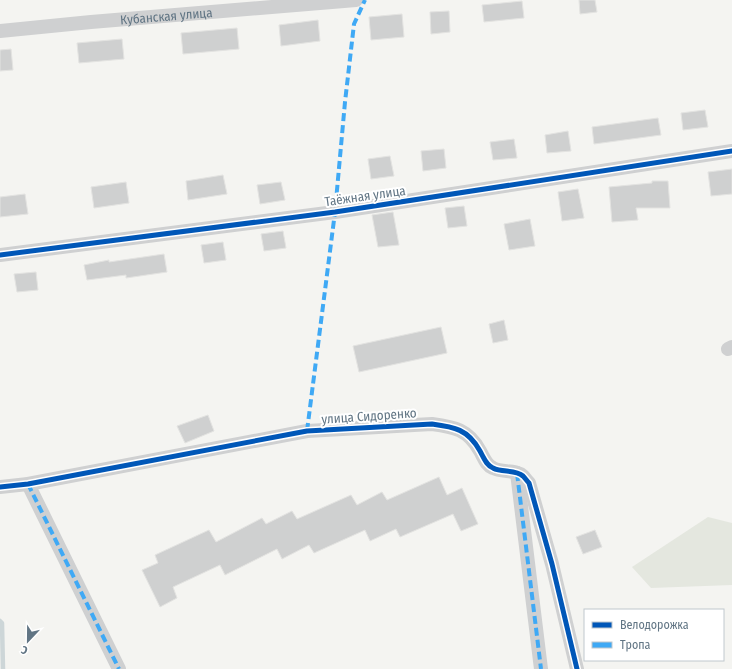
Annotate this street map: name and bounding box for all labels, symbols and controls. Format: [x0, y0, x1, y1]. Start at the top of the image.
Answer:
street label: Кубанская улица [120, 4, 213, 27]
street label: Таёжная улица [323, 183, 407, 209]
street label: улица Сидоренко [321, 405, 417, 427]
legend [584, 609, 724, 661]
text: Велодорожка [620, 618, 689, 632]
north arrow [8, 621, 48, 661]
text: Тропа [620, 638, 651, 652]
text: С [19, 643, 30, 657]

